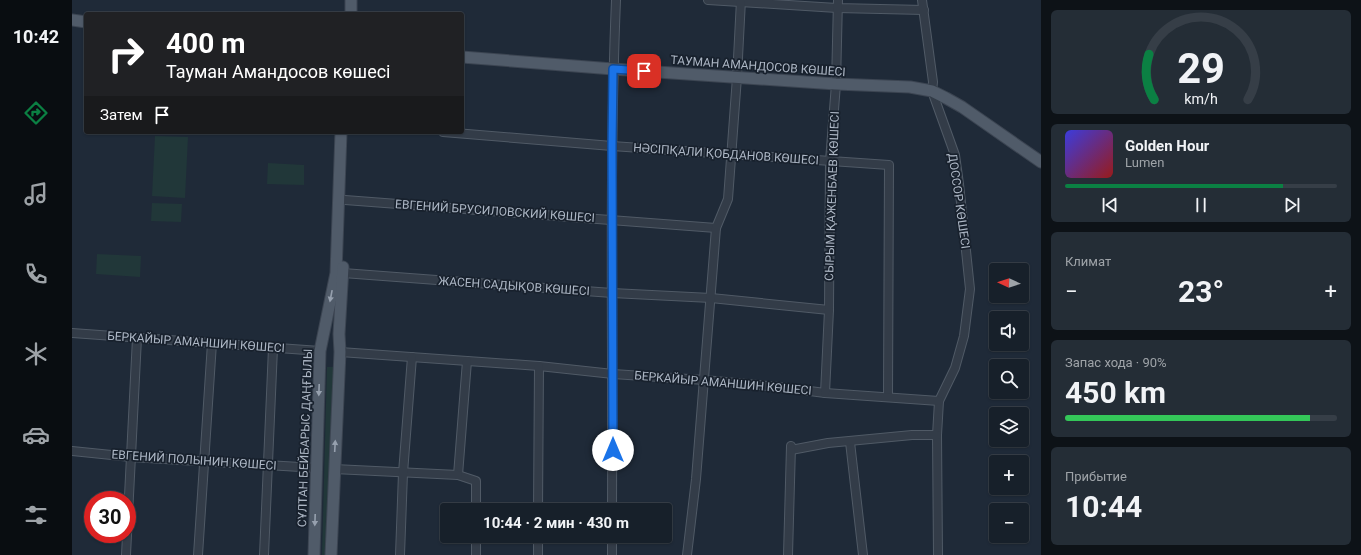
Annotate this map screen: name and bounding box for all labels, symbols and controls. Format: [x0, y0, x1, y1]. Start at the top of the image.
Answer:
text: 10:42 [13, 26, 59, 47]
text: 400 m [166, 27, 245, 60]
icon: right [100, 28, 152, 80]
text: 29 [1177, 44, 1225, 93]
street label: ТАУМАН АМАНДОСОВ КӨШЕСІ [670, 53, 846, 79]
pin [627, 54, 661, 88]
icon: arrive [633, 60, 655, 82]
text: Тауман Амандосов көшесі [166, 61, 390, 82]
text: km/h [1184, 91, 1218, 107]
icon: directions [22, 99, 50, 127]
icon: arrive [151, 104, 173, 126]
text: Затем [100, 106, 143, 124]
street label: СЫРЫМ ҚАЖЕНБАЕВ КӨШЕСІ [822, 111, 842, 281]
text: Golden Hour [1125, 137, 1209, 155]
street label: НӘСІПҚАЛИ ҚОБДАНОВ КӨШЕСІ [633, 141, 819, 167]
street label: ДОССОР КӨШЕСІ [945, 152, 973, 250]
text: Lumen [1125, 155, 1164, 170]
icon: music [22, 180, 50, 208]
icon: previous [1099, 194, 1121, 216]
icon: pause [1190, 194, 1212, 216]
icon: next [1281, 194, 1303, 216]
street label: ЕВГЕНИЙ БРУСИЛОВСКИЙ КӨШЕСІ [395, 196, 595, 225]
text: Климат [1065, 254, 1111, 269]
icon: phone [22, 260, 50, 288]
north arrow [989, 263, 1029, 303]
map controls [989, 263, 1029, 543]
street label: ЖАСЕН САДЫҚОВ КӨШЕСІ [438, 274, 590, 298]
text: 23° [1178, 274, 1224, 309]
text: − [1065, 279, 1078, 304]
text: + [1325, 279, 1337, 304]
one-way arrow [328, 290, 334, 303]
button: sound [989, 311, 1029, 351]
street label: БЕРКАЙЫР АМАНШИН КӨШЕСІ [107, 328, 285, 355]
icon: climate [22, 340, 50, 368]
street label: СҰЛТАН БЕЙБАРЫС ДАҢҒЫЛЫ [294, 349, 315, 527]
text: Запас хода · 90% [1065, 355, 1167, 370]
button: search [989, 359, 1029, 399]
street label: БЕРКАЙЫР АМАНШИН КӨШЕСІ [634, 367, 812, 398]
text: 450 km [1065, 375, 1166, 410]
one-way arrow [316, 384, 322, 397]
button: layers [989, 407, 1029, 447]
icon: car [22, 421, 50, 449]
position arrow [592, 429, 634, 471]
one-way arrow [332, 439, 338, 452]
street label: ЕВГЕНИЙ ПОЛЫНИН КӨШЕСІ [111, 446, 277, 473]
button: + [989, 455, 1029, 495]
text: Прибытие [1065, 469, 1127, 484]
text: 10:44 [1065, 489, 1142, 524]
speed limit sign: 30 [84, 491, 136, 543]
icon: filters [22, 501, 50, 529]
button: − [989, 503, 1029, 543]
one-way arrow [312, 514, 318, 527]
text: 10:44 · 2 мин · 430 m [483, 514, 629, 532]

